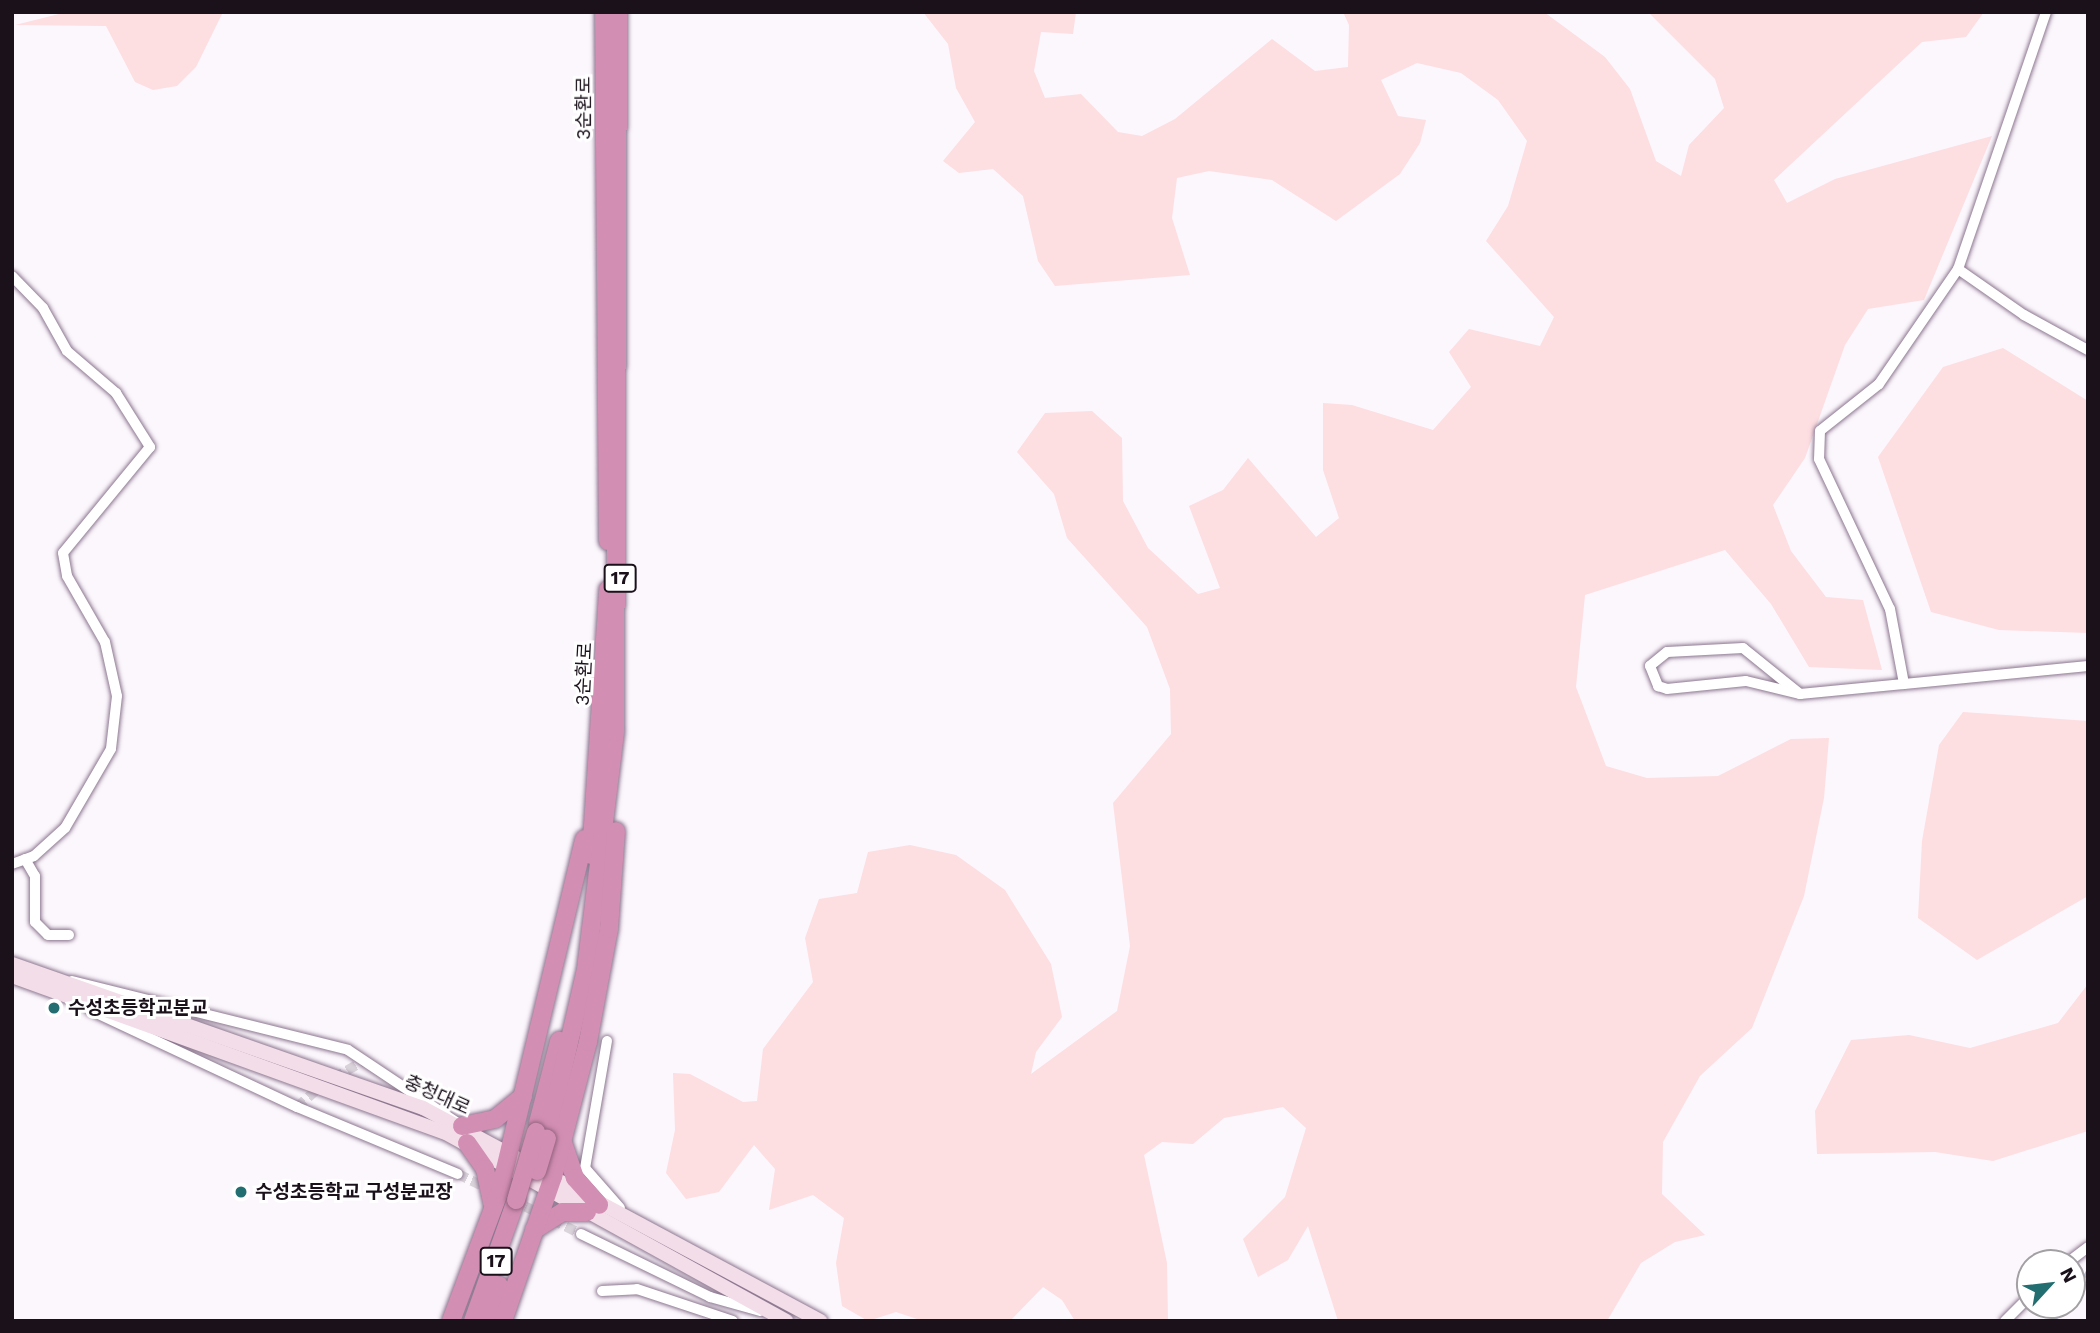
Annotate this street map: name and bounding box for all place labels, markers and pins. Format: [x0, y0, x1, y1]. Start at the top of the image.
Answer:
place label: 수성초등학교분교 [68, 997, 208, 1019]
marker: 수성초등학교분교 [46, 1000, 62, 1016]
place label: 수성초등학교 구성분교장 [255, 1181, 453, 1203]
marker: 수성초등학교 구성분교장 [233, 1184, 249, 1200]

